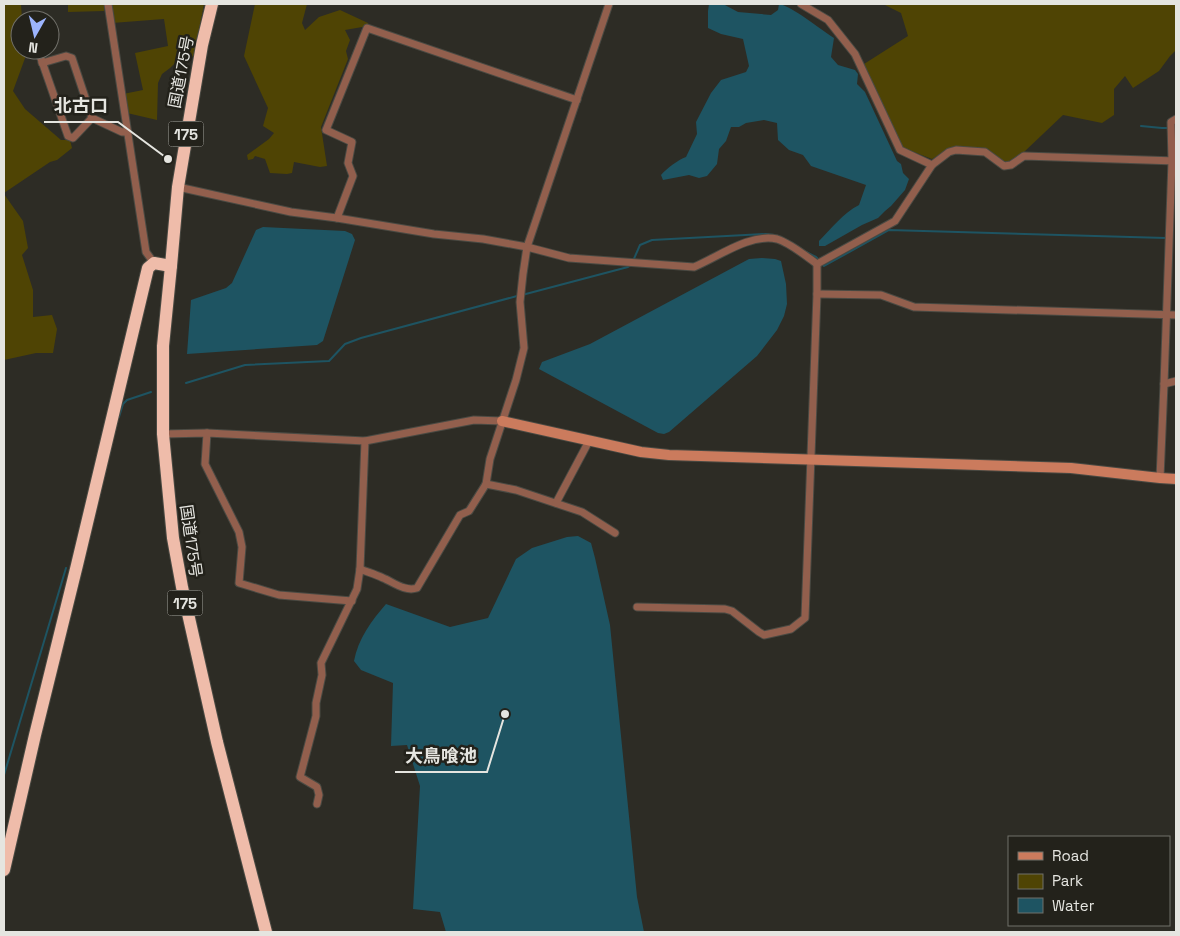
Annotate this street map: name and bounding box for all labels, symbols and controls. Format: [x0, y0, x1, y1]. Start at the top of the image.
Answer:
north arrow [10, 10, 60, 60]
street label: 国道175号 [164, 34, 198, 110]
text: N [27, 38, 39, 57]
callout: 北古口 [44, 89, 118, 122]
text: 北古口 [54, 94, 108, 117]
road number: 175 [168, 122, 204, 146]
street label: 国道175号 [176, 503, 206, 579]
road number: 175 [168, 590, 202, 616]
callout: 大鳥喰池 [395, 739, 487, 772]
text: 大鳥喰池 [405, 744, 477, 767]
legend [1008, 836, 1170, 926]
text: Road [1052, 846, 1089, 865]
text: Park [1052, 871, 1083, 890]
text: Water [1052, 896, 1095, 915]

